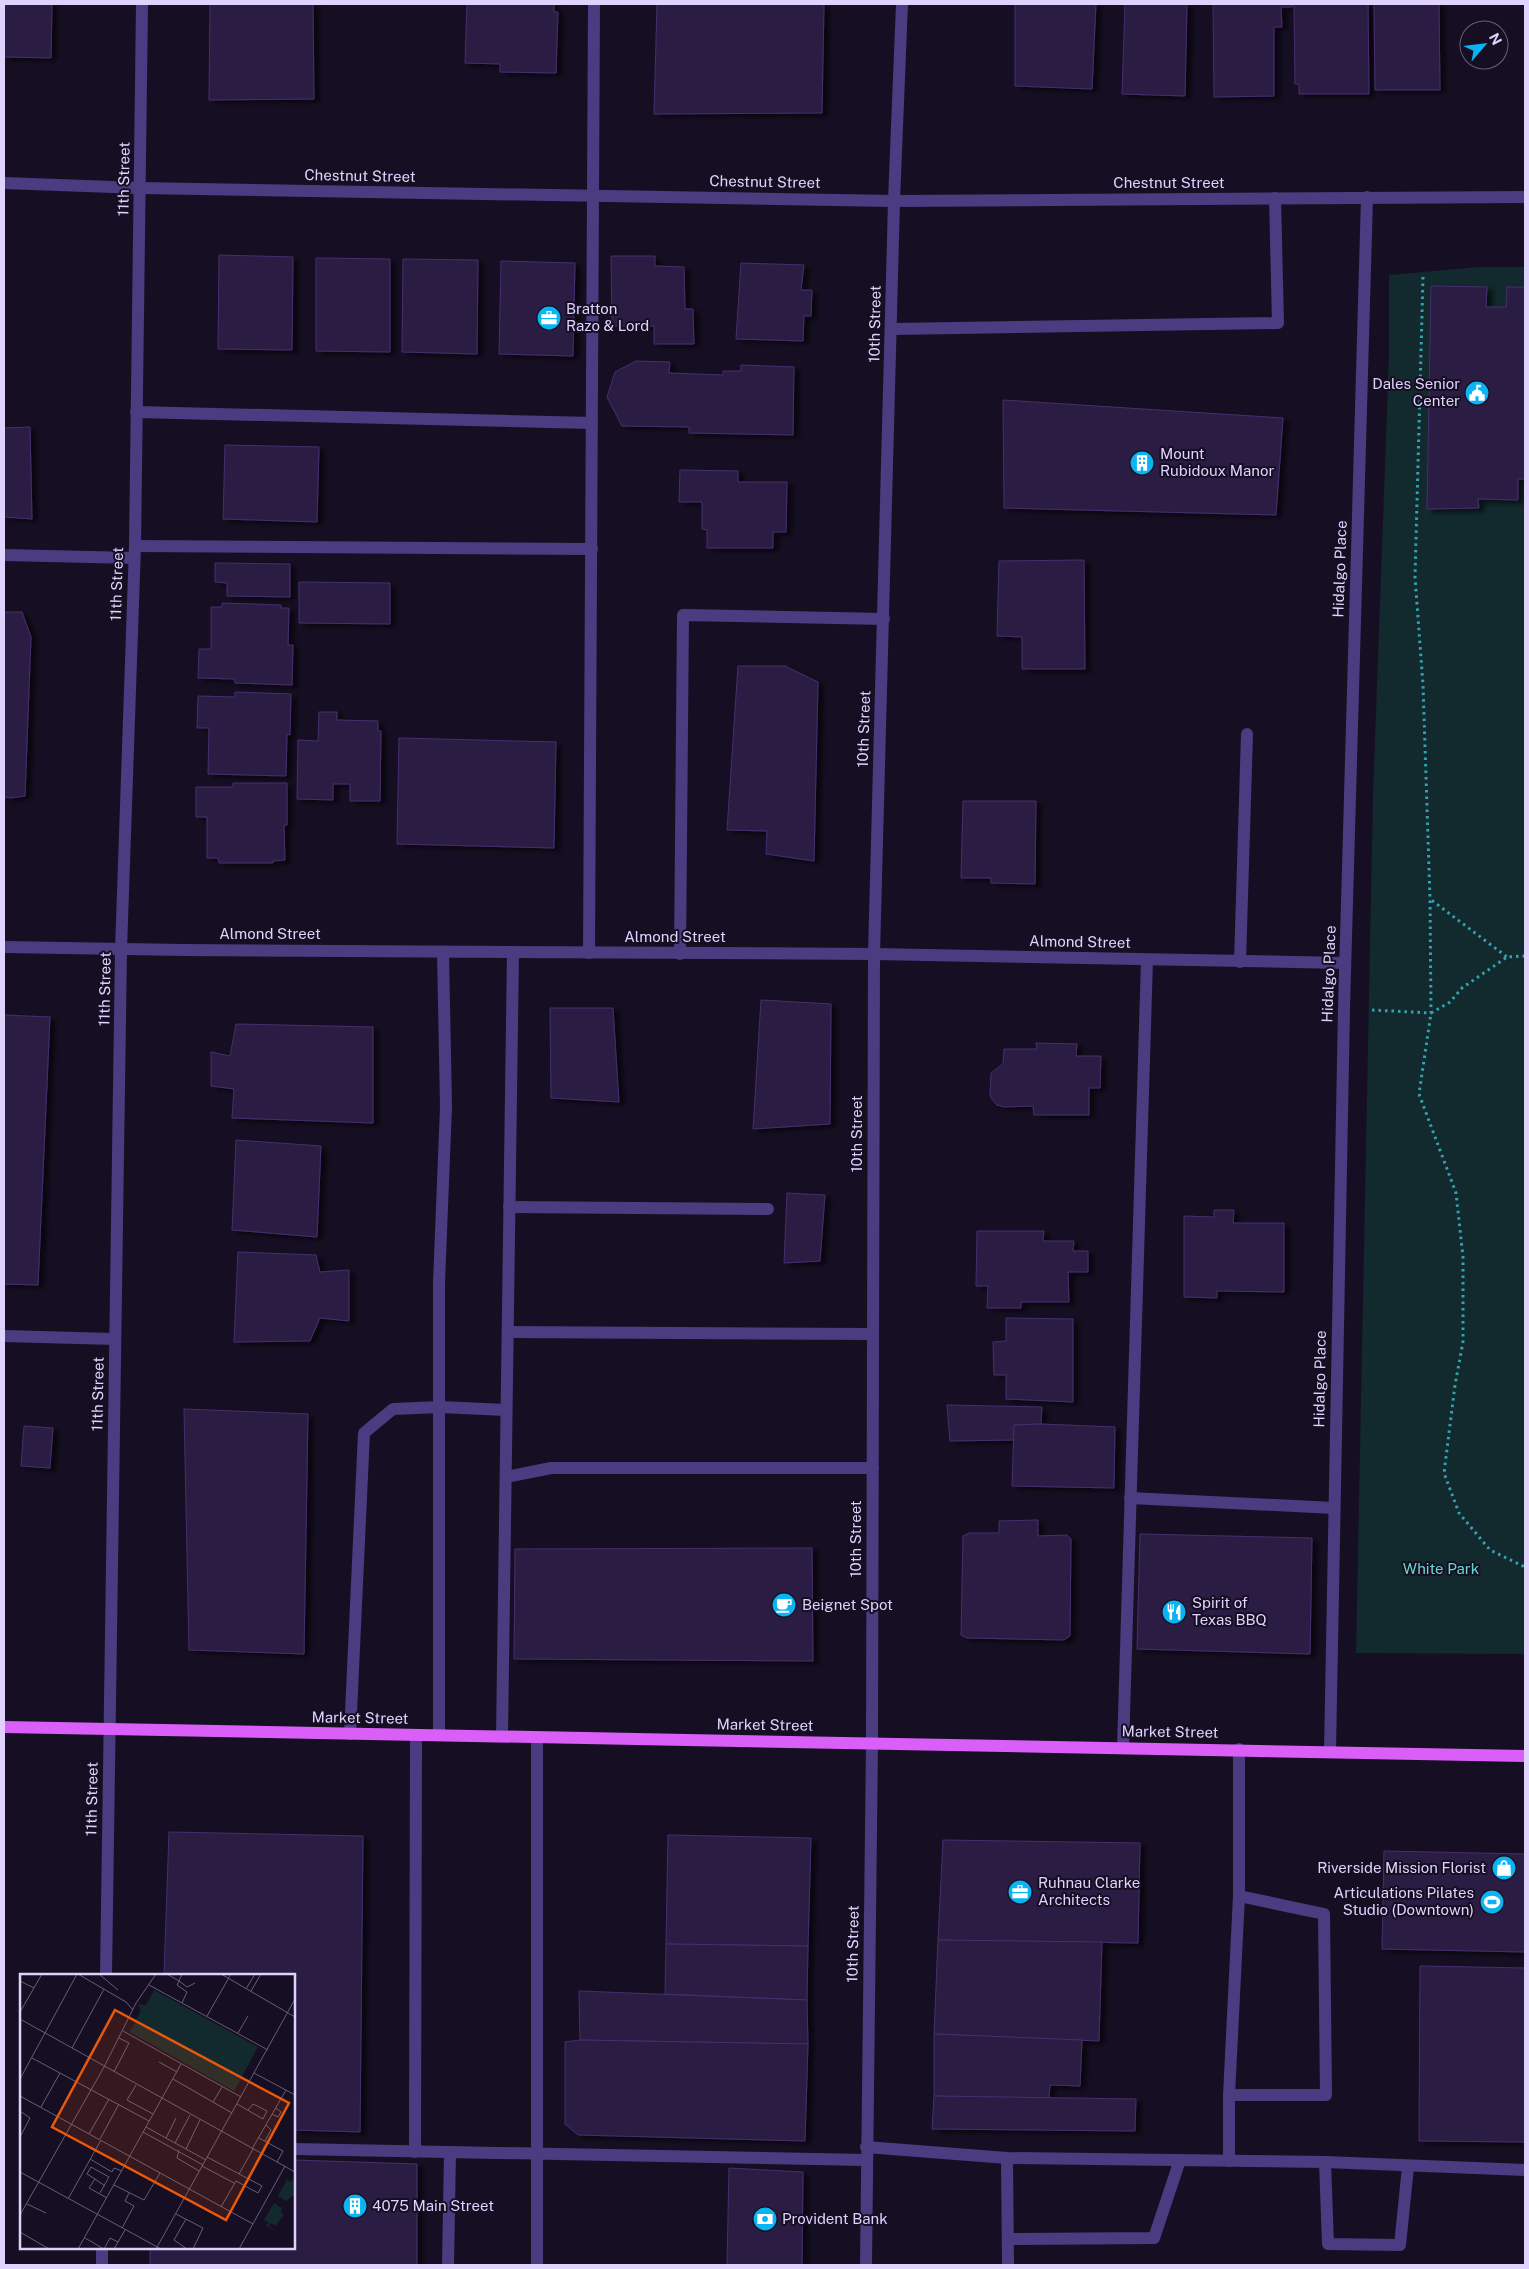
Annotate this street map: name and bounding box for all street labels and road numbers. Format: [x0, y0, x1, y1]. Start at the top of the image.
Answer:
street label: 11th Street [114, 142, 133, 216]
street label: Chestnut Street [304, 166, 416, 185]
street label: Chestnut Street [709, 172, 821, 191]
street label: Chestnut Street [1113, 174, 1225, 191]
street label: 10th Street [865, 285, 884, 363]
street label: Hidalgo Place [1329, 520, 1350, 618]
street label: 11th Street [107, 546, 126, 621]
street label: 10th Street [854, 690, 873, 768]
street label: Almond Street [219, 925, 321, 942]
street label: Hidalgo Place [1318, 925, 1339, 1023]
street label: Almond Street [624, 928, 726, 945]
street label: Almond Street [1029, 932, 1131, 951]
street label: 11th Street [95, 952, 114, 1026]
street label: 10th Street [848, 1095, 865, 1173]
street label: Hidalgo Place [1310, 1330, 1329, 1428]
street label: 11th Street [88, 1357, 107, 1431]
street label: 10th Street [847, 1500, 864, 1578]
street label: Market Street [311, 1708, 409, 1727]
street label: Market Street [716, 1715, 814, 1734]
street label: Market Street [1121, 1722, 1219, 1741]
street label: 11th Street [82, 1762, 101, 1836]
street label: 10th Street [843, 1905, 862, 1983]

